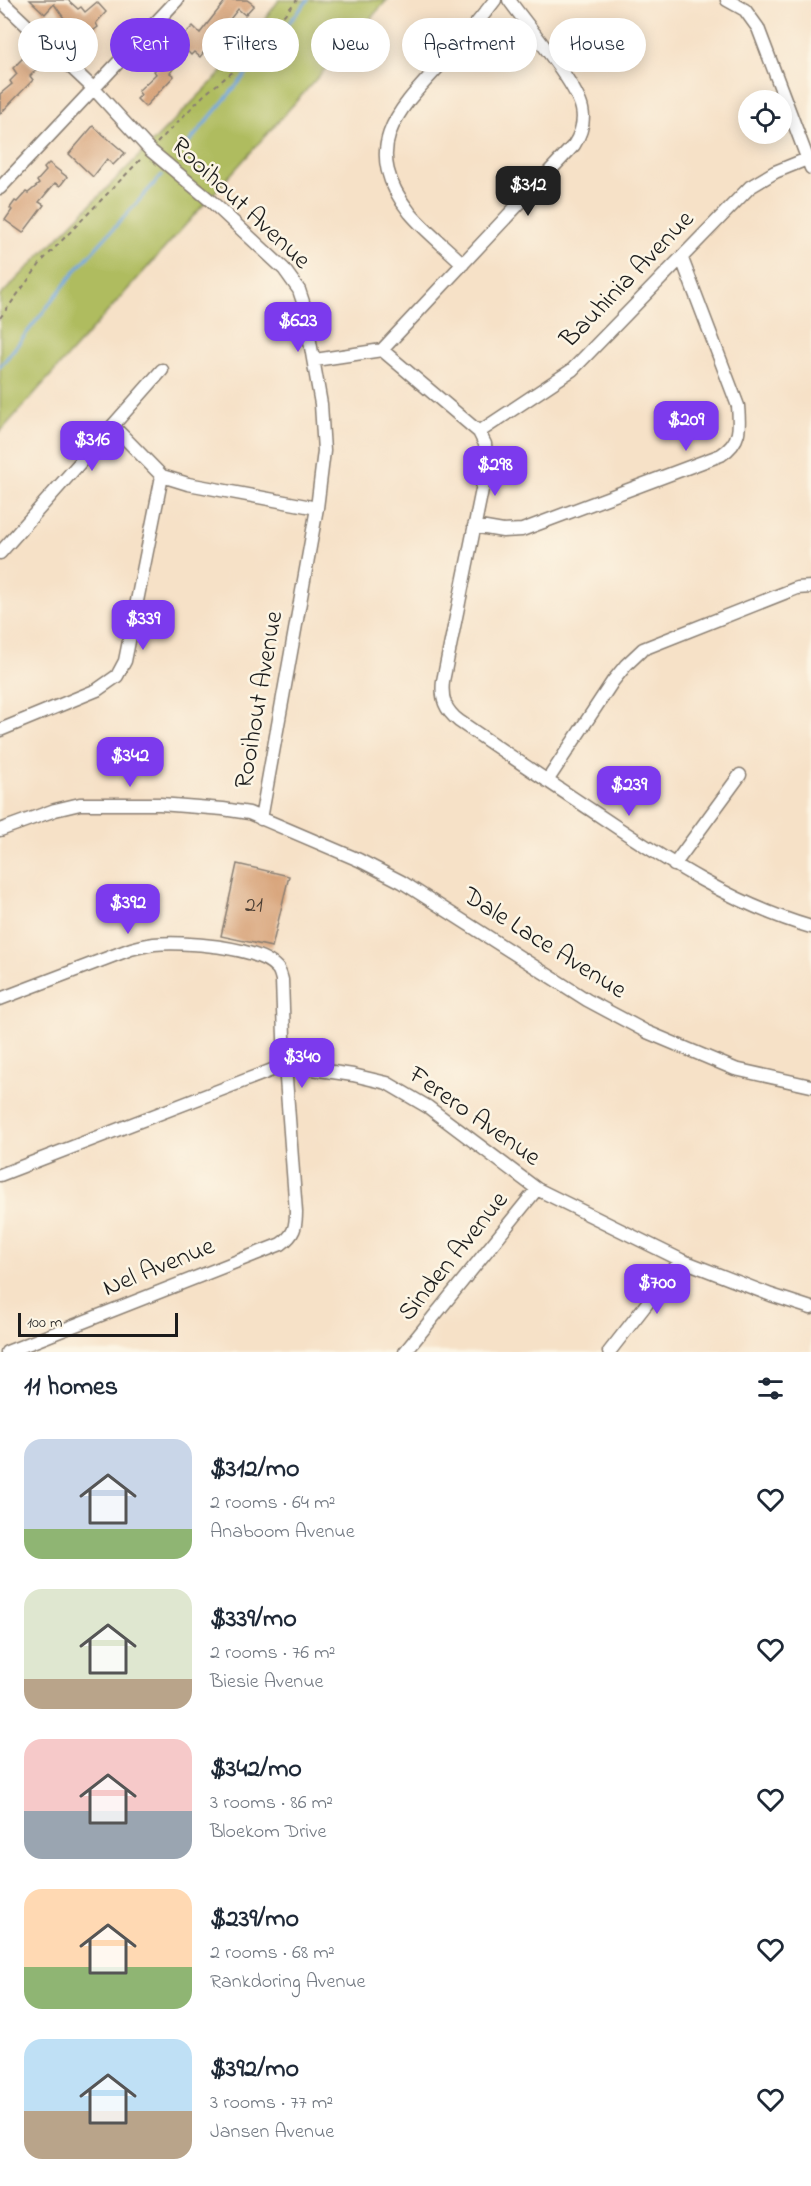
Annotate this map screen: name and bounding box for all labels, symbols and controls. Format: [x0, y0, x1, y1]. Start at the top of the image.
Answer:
chip: Buy [18, 18, 98, 72]
chip: Rent [110, 18, 190, 72]
chip: Filters [202, 18, 299, 72]
chip: New [311, 18, 390, 72]
chip: Apartment [402, 18, 537, 72]
chip: House [549, 18, 646, 72]
map controls [738, 90, 792, 144]
button: locate [738, 90, 792, 144]
street label: Rooihout Avenue [161, 129, 319, 279]
pin: $312 [492, 166, 564, 217]
text: $312 [510, 171, 546, 200]
street label: Bauhinia Avenue [551, 202, 704, 358]
pin: $623 [262, 302, 334, 353]
text: $623 [278, 307, 318, 336]
pin: $209 [650, 401, 722, 452]
text: $209 [668, 406, 704, 435]
pin: $316 [56, 421, 128, 472]
text: $316 [74, 426, 110, 455]
pin: $298 [459, 446, 531, 497]
text: $298 [477, 451, 513, 480]
pin: $339 [107, 600, 179, 651]
text: $339 [126, 605, 160, 634]
street label: Rooihout Avenue [226, 608, 294, 792]
pin: $342 [94, 737, 166, 788]
text: $342 [111, 742, 149, 771]
pin: $239 [593, 766, 665, 817]
text: $239 [611, 771, 647, 800]
street label: Dale Lace Avenue [454, 878, 634, 1010]
pin: $392 [92, 884, 164, 935]
text: $392 [110, 889, 146, 918]
house number: 21 [245, 890, 263, 922]
pin: $340 [266, 1038, 338, 1089]
text: $340 [283, 1043, 321, 1072]
street label: Ferero Avenue [399, 1057, 548, 1177]
street label: Sinden Avenue [390, 1184, 519, 1330]
street label: Nel Avenue [97, 1228, 221, 1308]
pin: $700 [621, 1264, 693, 1315]
text: $700 [638, 1269, 676, 1298]
scale bar [18, 1310, 178, 1338]
text: 100 m [27, 1311, 62, 1335]
text: 11 homes [24, 1369, 118, 1407]
icon: filters [754, 1372, 787, 1405]
text: $312/mo [210, 1451, 299, 1489]
icon: home [72, 1463, 144, 1535]
icon: heart [754, 1483, 787, 1516]
text: 2 rooms · 64 m² [210, 1489, 335, 1518]
text: Anaboom Avenue [210, 1518, 355, 1547]
text: $339/mo [210, 1601, 297, 1639]
icon: home [72, 1613, 144, 1685]
icon: heart [754, 1633, 787, 1666]
text: 2 rooms · 76 m² [210, 1639, 335, 1668]
text: Biesie Avenue [210, 1668, 324, 1697]
text: $342/mo [210, 1751, 302, 1789]
icon: home [72, 1763, 144, 1835]
icon: heart [754, 1783, 787, 1816]
text: 3 rooms · 86 m² [210, 1789, 333, 1818]
text: Bloekom Drive [210, 1818, 326, 1847]
text: $239/mo [210, 1901, 299, 1939]
icon: home [72, 1913, 144, 1985]
icon: heart [754, 1933, 787, 1966]
text: 2 rooms · 68 m² [210, 1939, 335, 1968]
text: Rankdoring Avenue [210, 1968, 366, 1997]
text: $392/mo [210, 2051, 299, 2089]
icon: home [72, 2063, 144, 2135]
icon: heart [754, 2083, 787, 2116]
text: 3 rooms · 77 m² [210, 2089, 333, 2118]
text: Jansen Avenue [210, 2118, 334, 2147]

